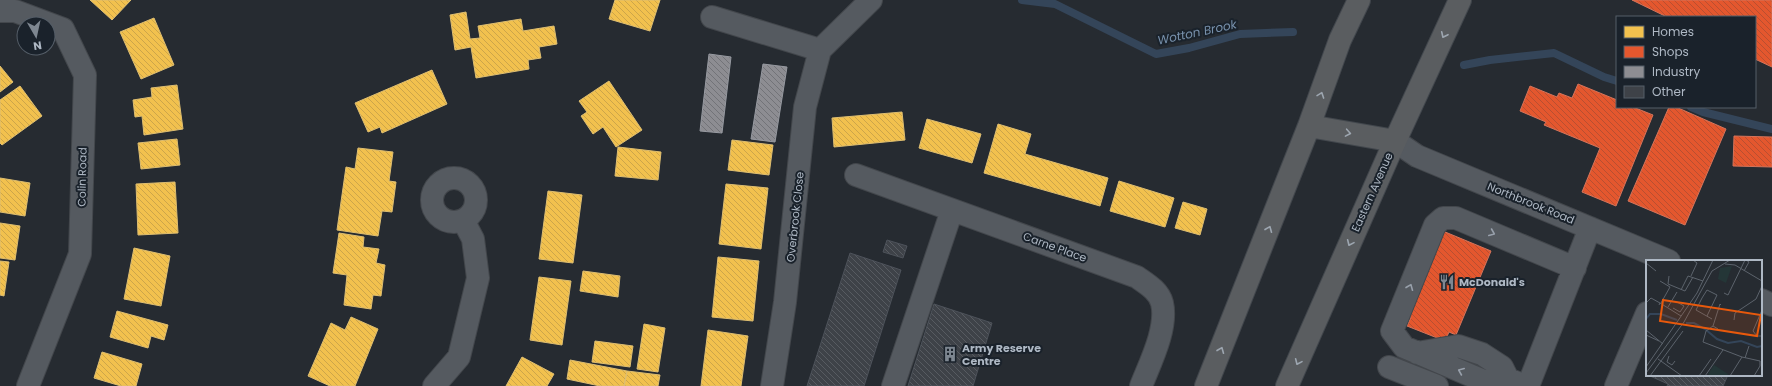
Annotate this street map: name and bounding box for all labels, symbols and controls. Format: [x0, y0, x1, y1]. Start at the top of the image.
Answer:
water label: Wotton Brook [1156, 15, 1239, 49]
north arrow [16, 16, 56, 56]
legend [1616, 16, 1756, 108]
text: Homes [1652, 23, 1694, 40]
one-way arrow [1441, 31, 1449, 39]
text: N [32, 37, 43, 54]
text: Shops [1652, 43, 1689, 60]
text: Industry [1652, 63, 1701, 80]
text: Other [1652, 83, 1686, 100]
one-way arrow [1316, 91, 1324, 98]
one-way arrow [1345, 128, 1351, 136]
street label: Colin Road [73, 147, 91, 207]
street label: Eastern Avenue [1347, 150, 1397, 234]
street label: Overbrook Close [782, 171, 808, 263]
street label: Northbrook Road [1485, 178, 1577, 228]
one-way arrow [1264, 225, 1272, 232]
street label: Carne Place [1021, 228, 1089, 266]
one-way arrow [1487, 228, 1495, 236]
one-way arrow [1347, 239, 1355, 247]
inset map [1646, 260, 1762, 376]
restaurant icon: McDonald's [1438, 273, 1456, 291]
place label: McDonald's [1459, 274, 1525, 290]
one-way arrow [1405, 284, 1413, 291]
place label: Army Reserve Centre [962, 340, 1041, 369]
building icon: Army Reserve Centre [941, 345, 959, 363]
one-way arrow [1216, 346, 1224, 353]
one-way arrow [1295, 358, 1303, 366]
one-way arrow [1458, 368, 1465, 376]

